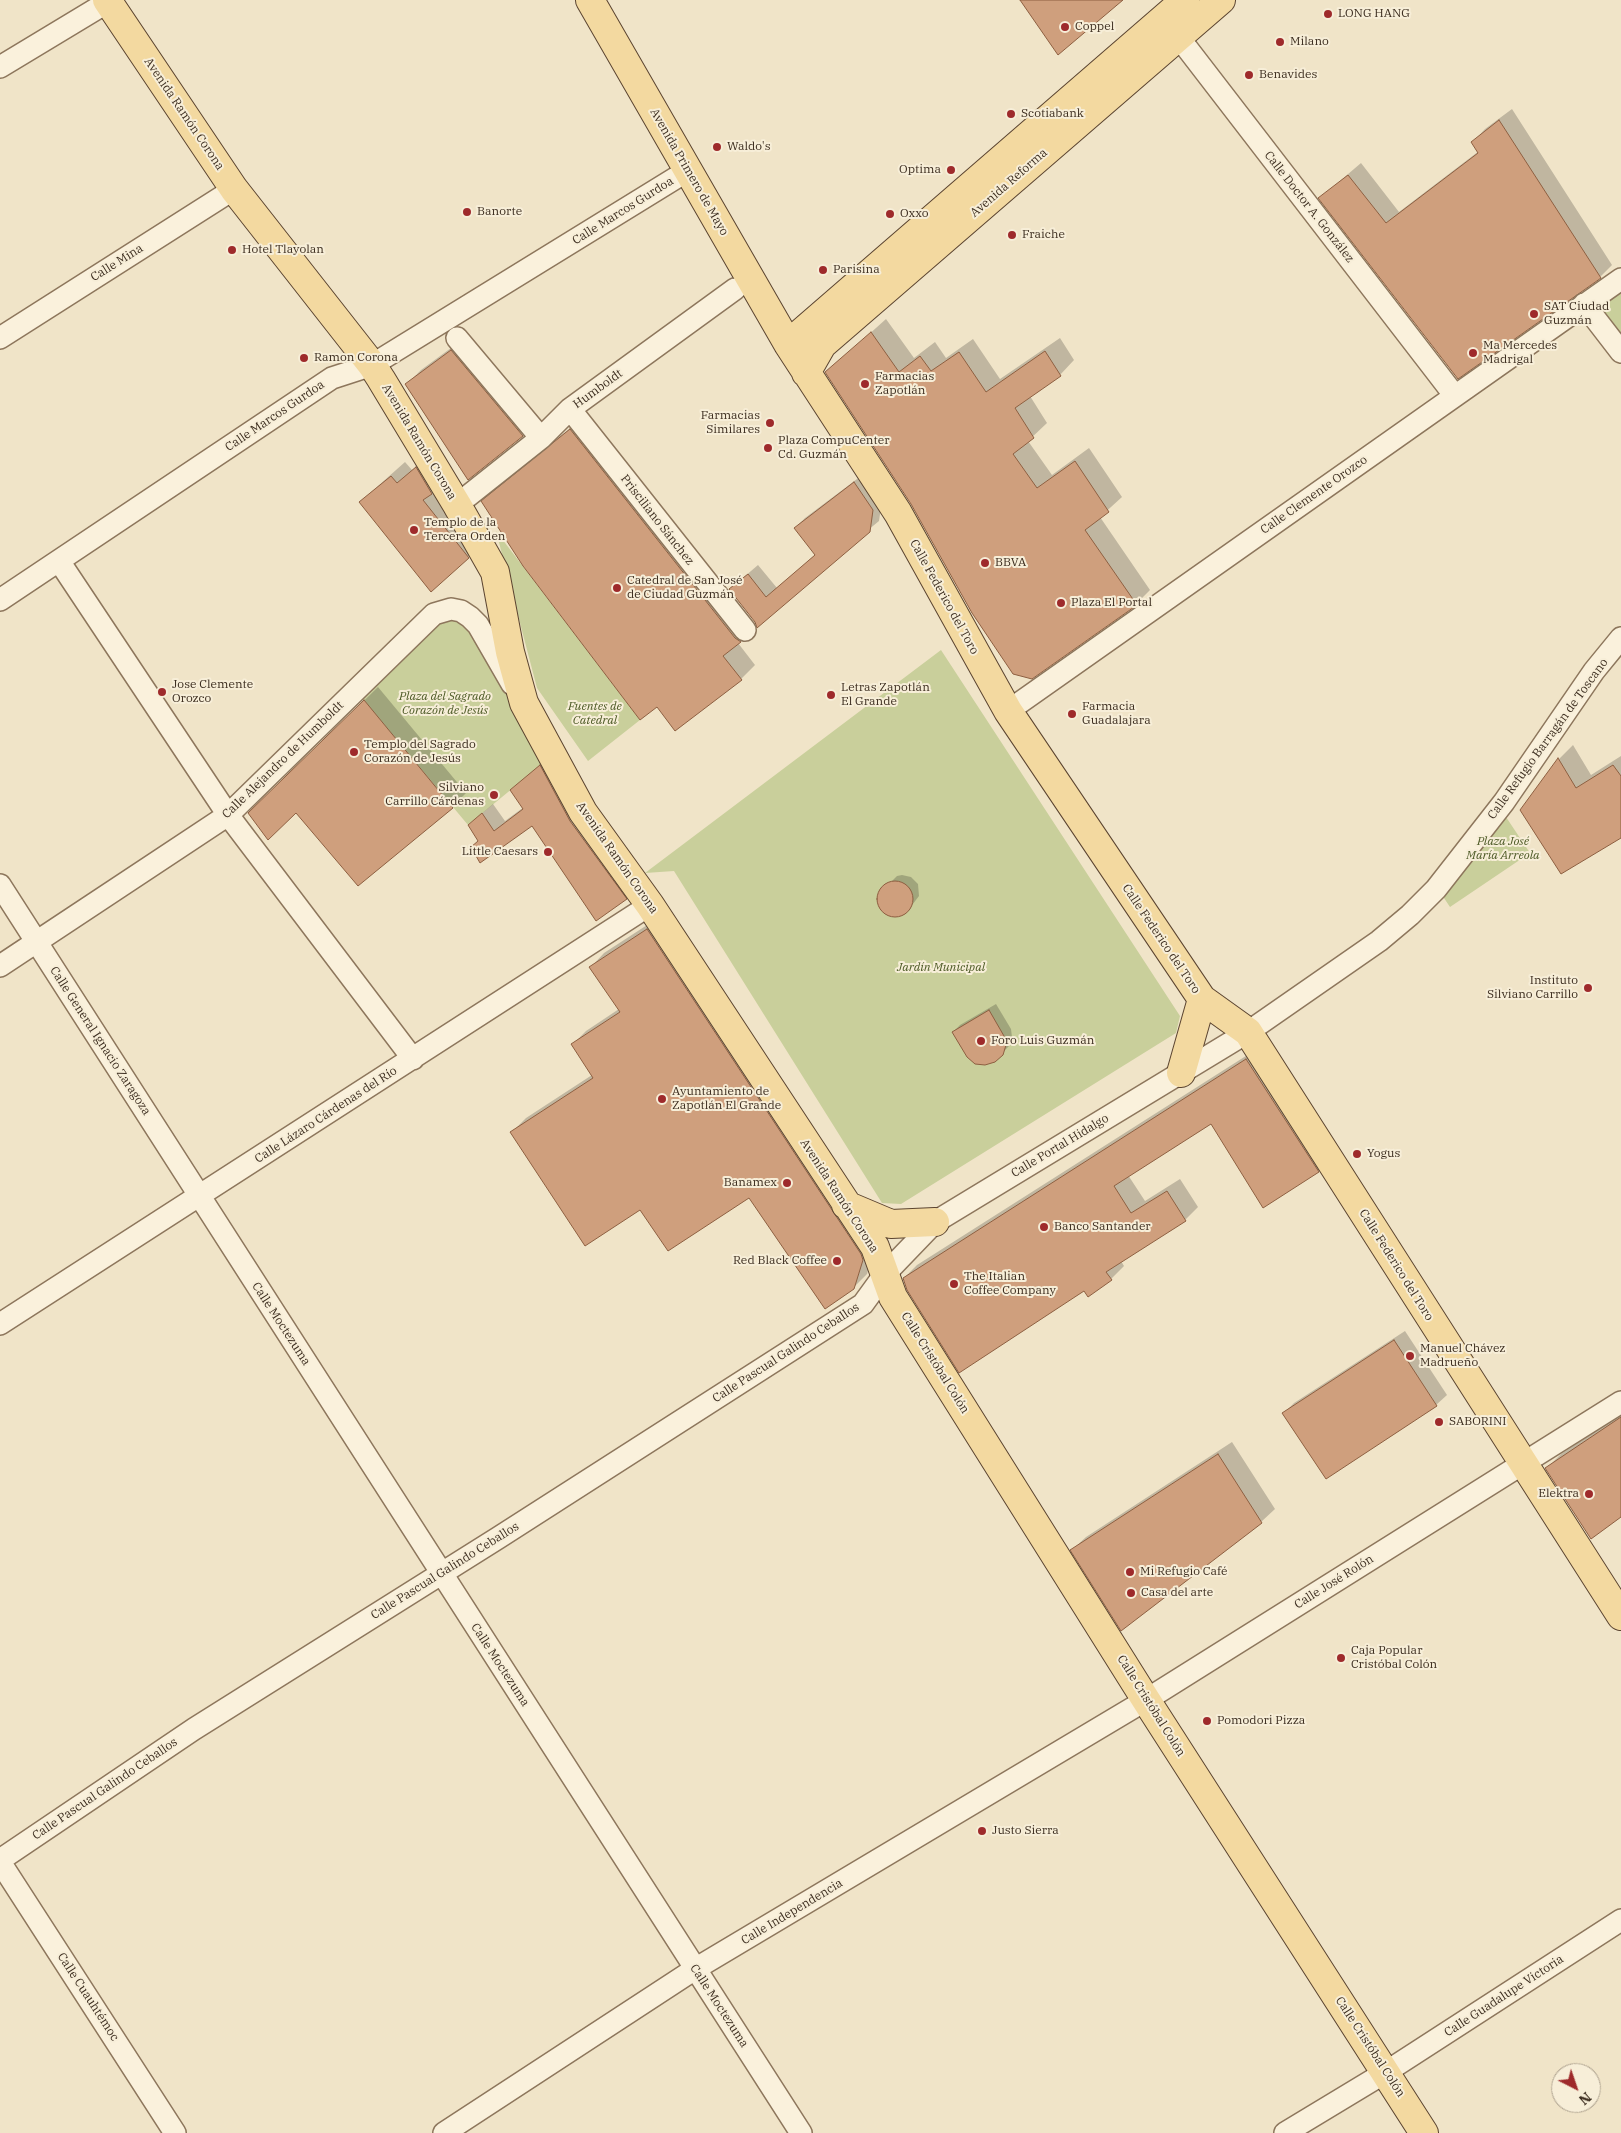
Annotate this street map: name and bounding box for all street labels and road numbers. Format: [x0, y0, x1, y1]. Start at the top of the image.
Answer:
street label: Avenida Ramón Corona [141, 55, 227, 173]
street label: Avenida Primero de Mayo [647, 106, 731, 238]
street label: Avenida Reforma [968, 146, 1050, 220]
street label: Calle Doctor A. González [1261, 148, 1357, 266]
street label: Calle Marcos Gurdoa [570, 174, 676, 248]
street label: Calle Mina [88, 241, 146, 285]
street label: Humboldt [571, 366, 625, 412]
street label: Calle Marcos Gurdoa [223, 377, 327, 455]
street label: Avenida Ramón Corona [379, 381, 459, 503]
street label: Calle Clemente Orozco [1258, 453, 1370, 537]
street label: Prisciliano Sánchez [617, 472, 697, 568]
street label: Calle Federico del Toro [906, 537, 982, 657]
street label: Calle Refugio Barragán de Toscano [1485, 656, 1611, 822]
street label: Calle Alejandro de Humboldt [219, 698, 347, 822]
street label: Avenida Ramón Corona [573, 800, 661, 916]
street label: Calle Federico del Toro [1119, 882, 1203, 996]
street label: Calle General Ignacio Zaragoza [47, 964, 153, 1118]
street label: Calle Lázaro Cárdenas del Río [252, 1064, 400, 1166]
street label: Calle Portal Hidalgo [1009, 1111, 1111, 1181]
street label: Avenida Ramón Corona [797, 1136, 881, 1256]
street label: Calle Federico del Toro [1356, 1207, 1436, 1323]
street label: Calle Moctezuma [249, 1280, 313, 1368]
street label: Calle Pascual Galindo Ceballos [710, 1300, 862, 1406]
street label: Calle Cristóbal Colón [898, 1310, 972, 1416]
street label: Calle Pascual Galindo Ceballos [368, 1519, 522, 1623]
street label: Calle José Rolón [1292, 1552, 1376, 1612]
street label: Calle Moctezuma [468, 1621, 532, 1709]
street label: Calle Cristóbal Colón [1114, 1653, 1188, 1759]
street label: Calle Pascual Galindo Ceballos [30, 1735, 180, 1843]
street label: Calle Independencia [739, 1876, 845, 1948]
street label: Calle Cuauhtémoc [54, 1950, 122, 2044]
street label: Calle Guadalupe Victoria [1442, 1952, 1566, 2040]
street label: Calle Moctezuma [687, 1962, 751, 2050]
street label: Calle Cristóbal Colón [1332, 1994, 1408, 2100]

